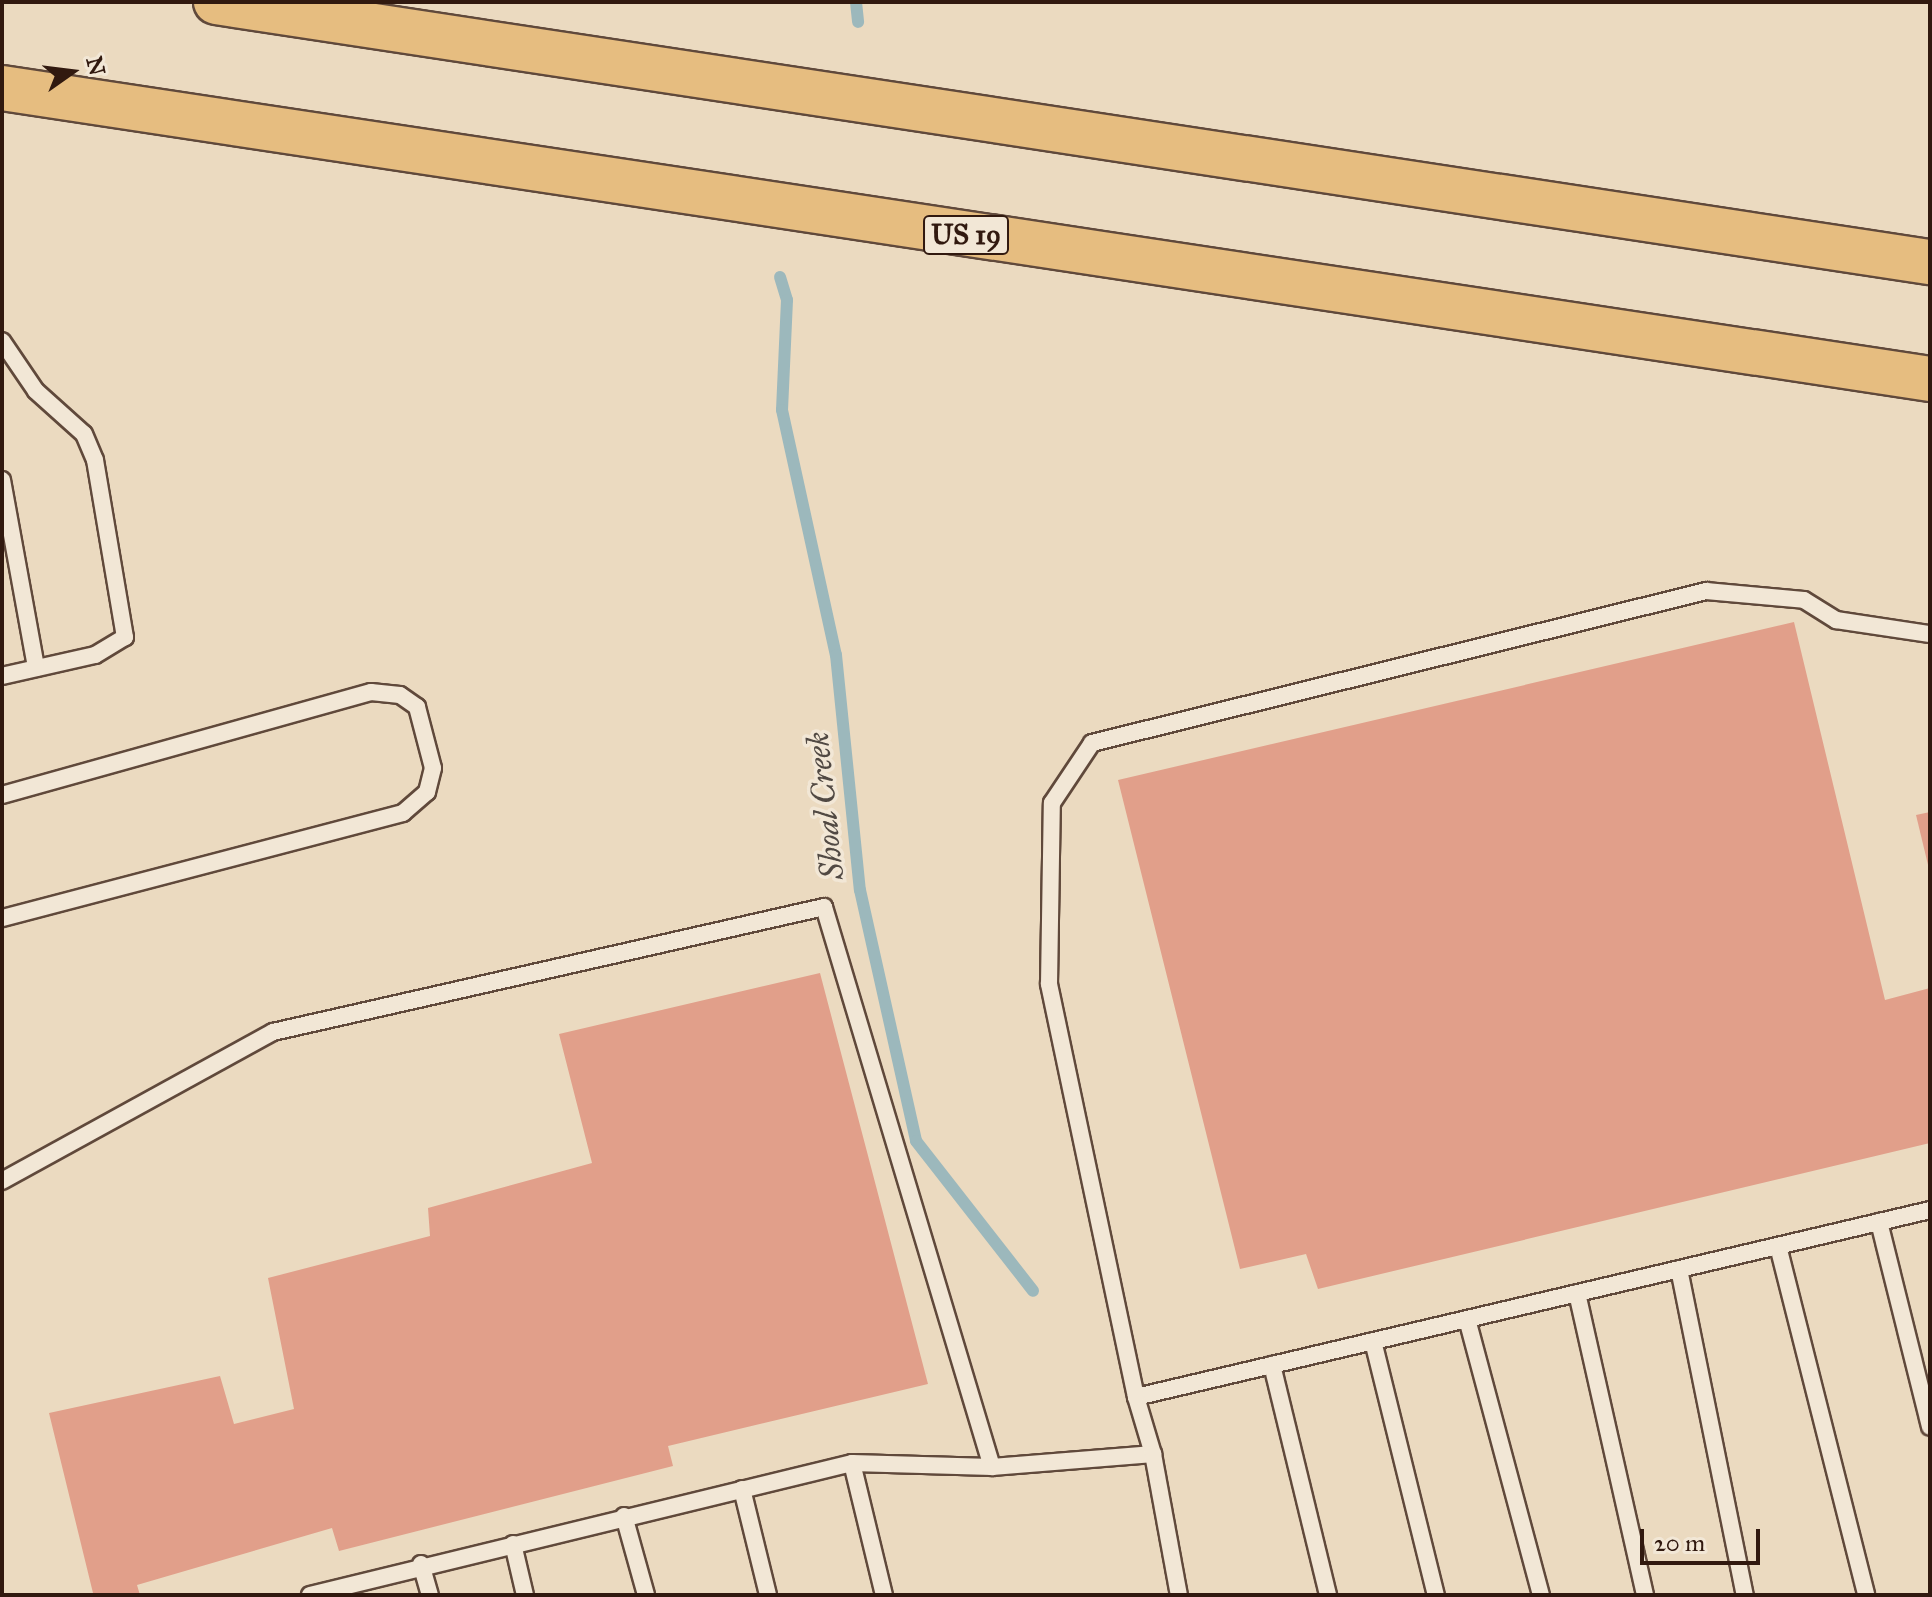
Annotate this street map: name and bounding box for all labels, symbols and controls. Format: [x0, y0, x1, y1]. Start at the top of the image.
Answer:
north arrow [32, 32, 112, 112]
text: N [80, 54, 111, 78]
road number: US 19 [922, 211, 1010, 259]
water label: Shoal Creek [799, 730, 853, 882]
scale bar [1644, 1513, 1764, 1563]
text: 20 m [1654, 1528, 1705, 1558]

